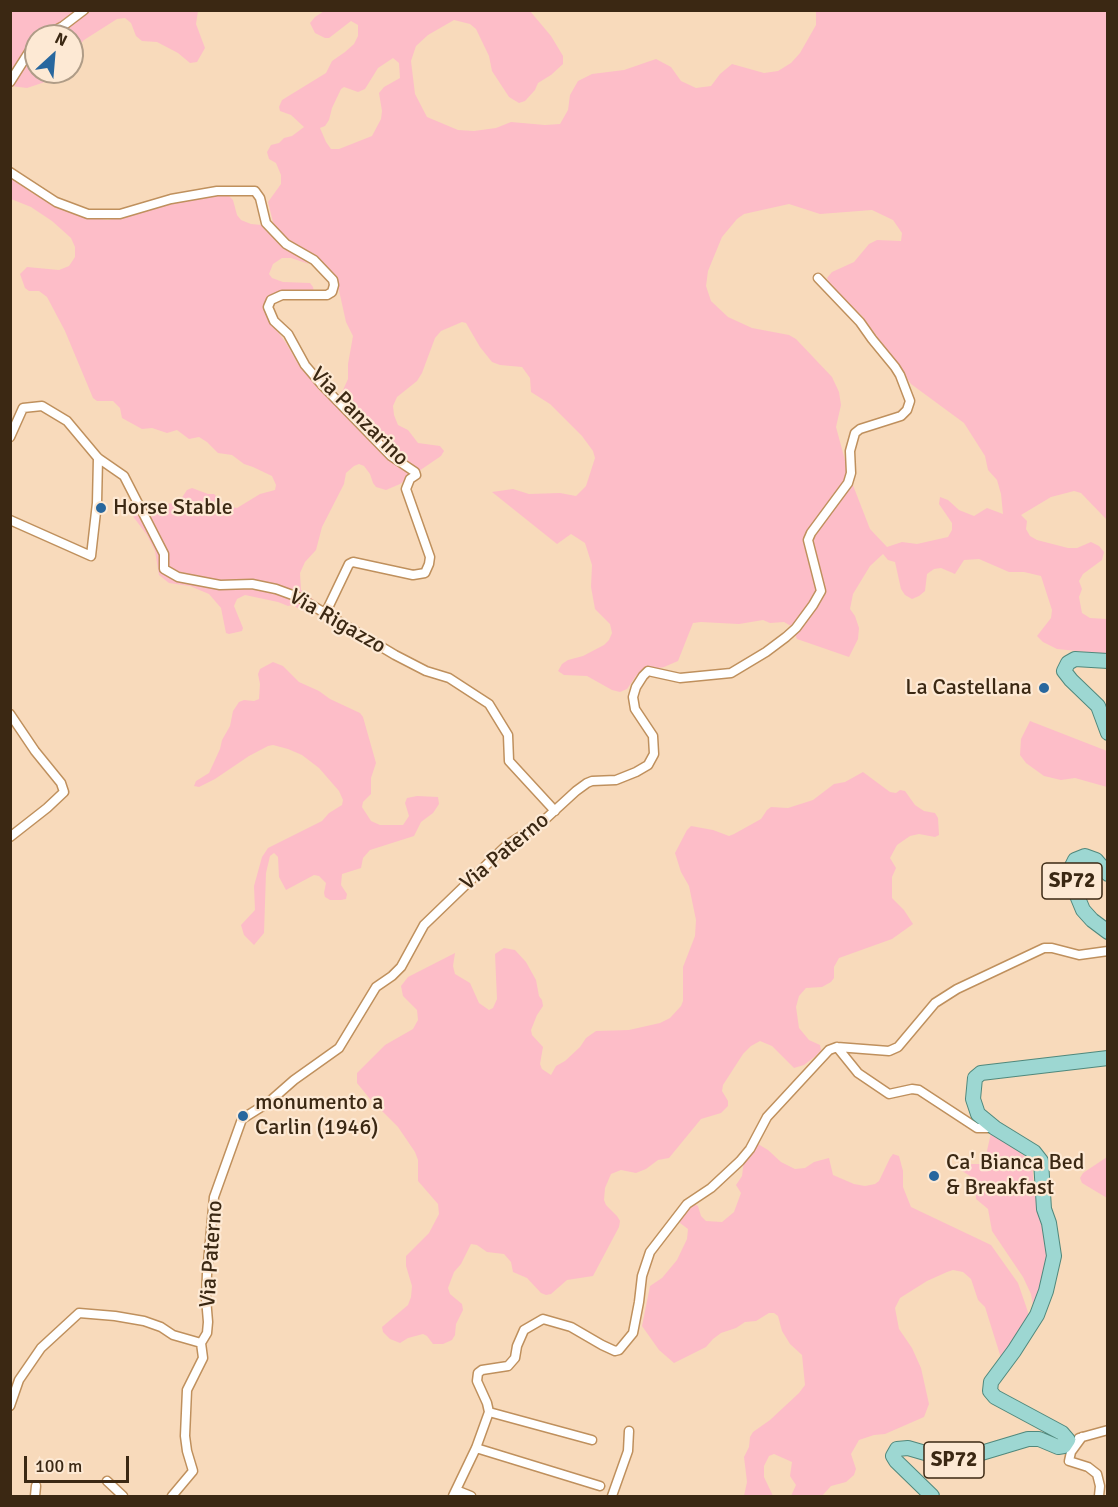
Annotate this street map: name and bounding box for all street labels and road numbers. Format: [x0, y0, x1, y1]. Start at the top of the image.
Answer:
street label: Via Panzarino [304, 362, 414, 472]
street label: Via Rigazzo [284, 584, 390, 660]
street label: Via Paterno [455, 807, 555, 897]
road number: SP72 [1042, 863, 1102, 899]
street label: Via Paterno [195, 1199, 229, 1309]
road number: SP72 [924, 1442, 984, 1478]

